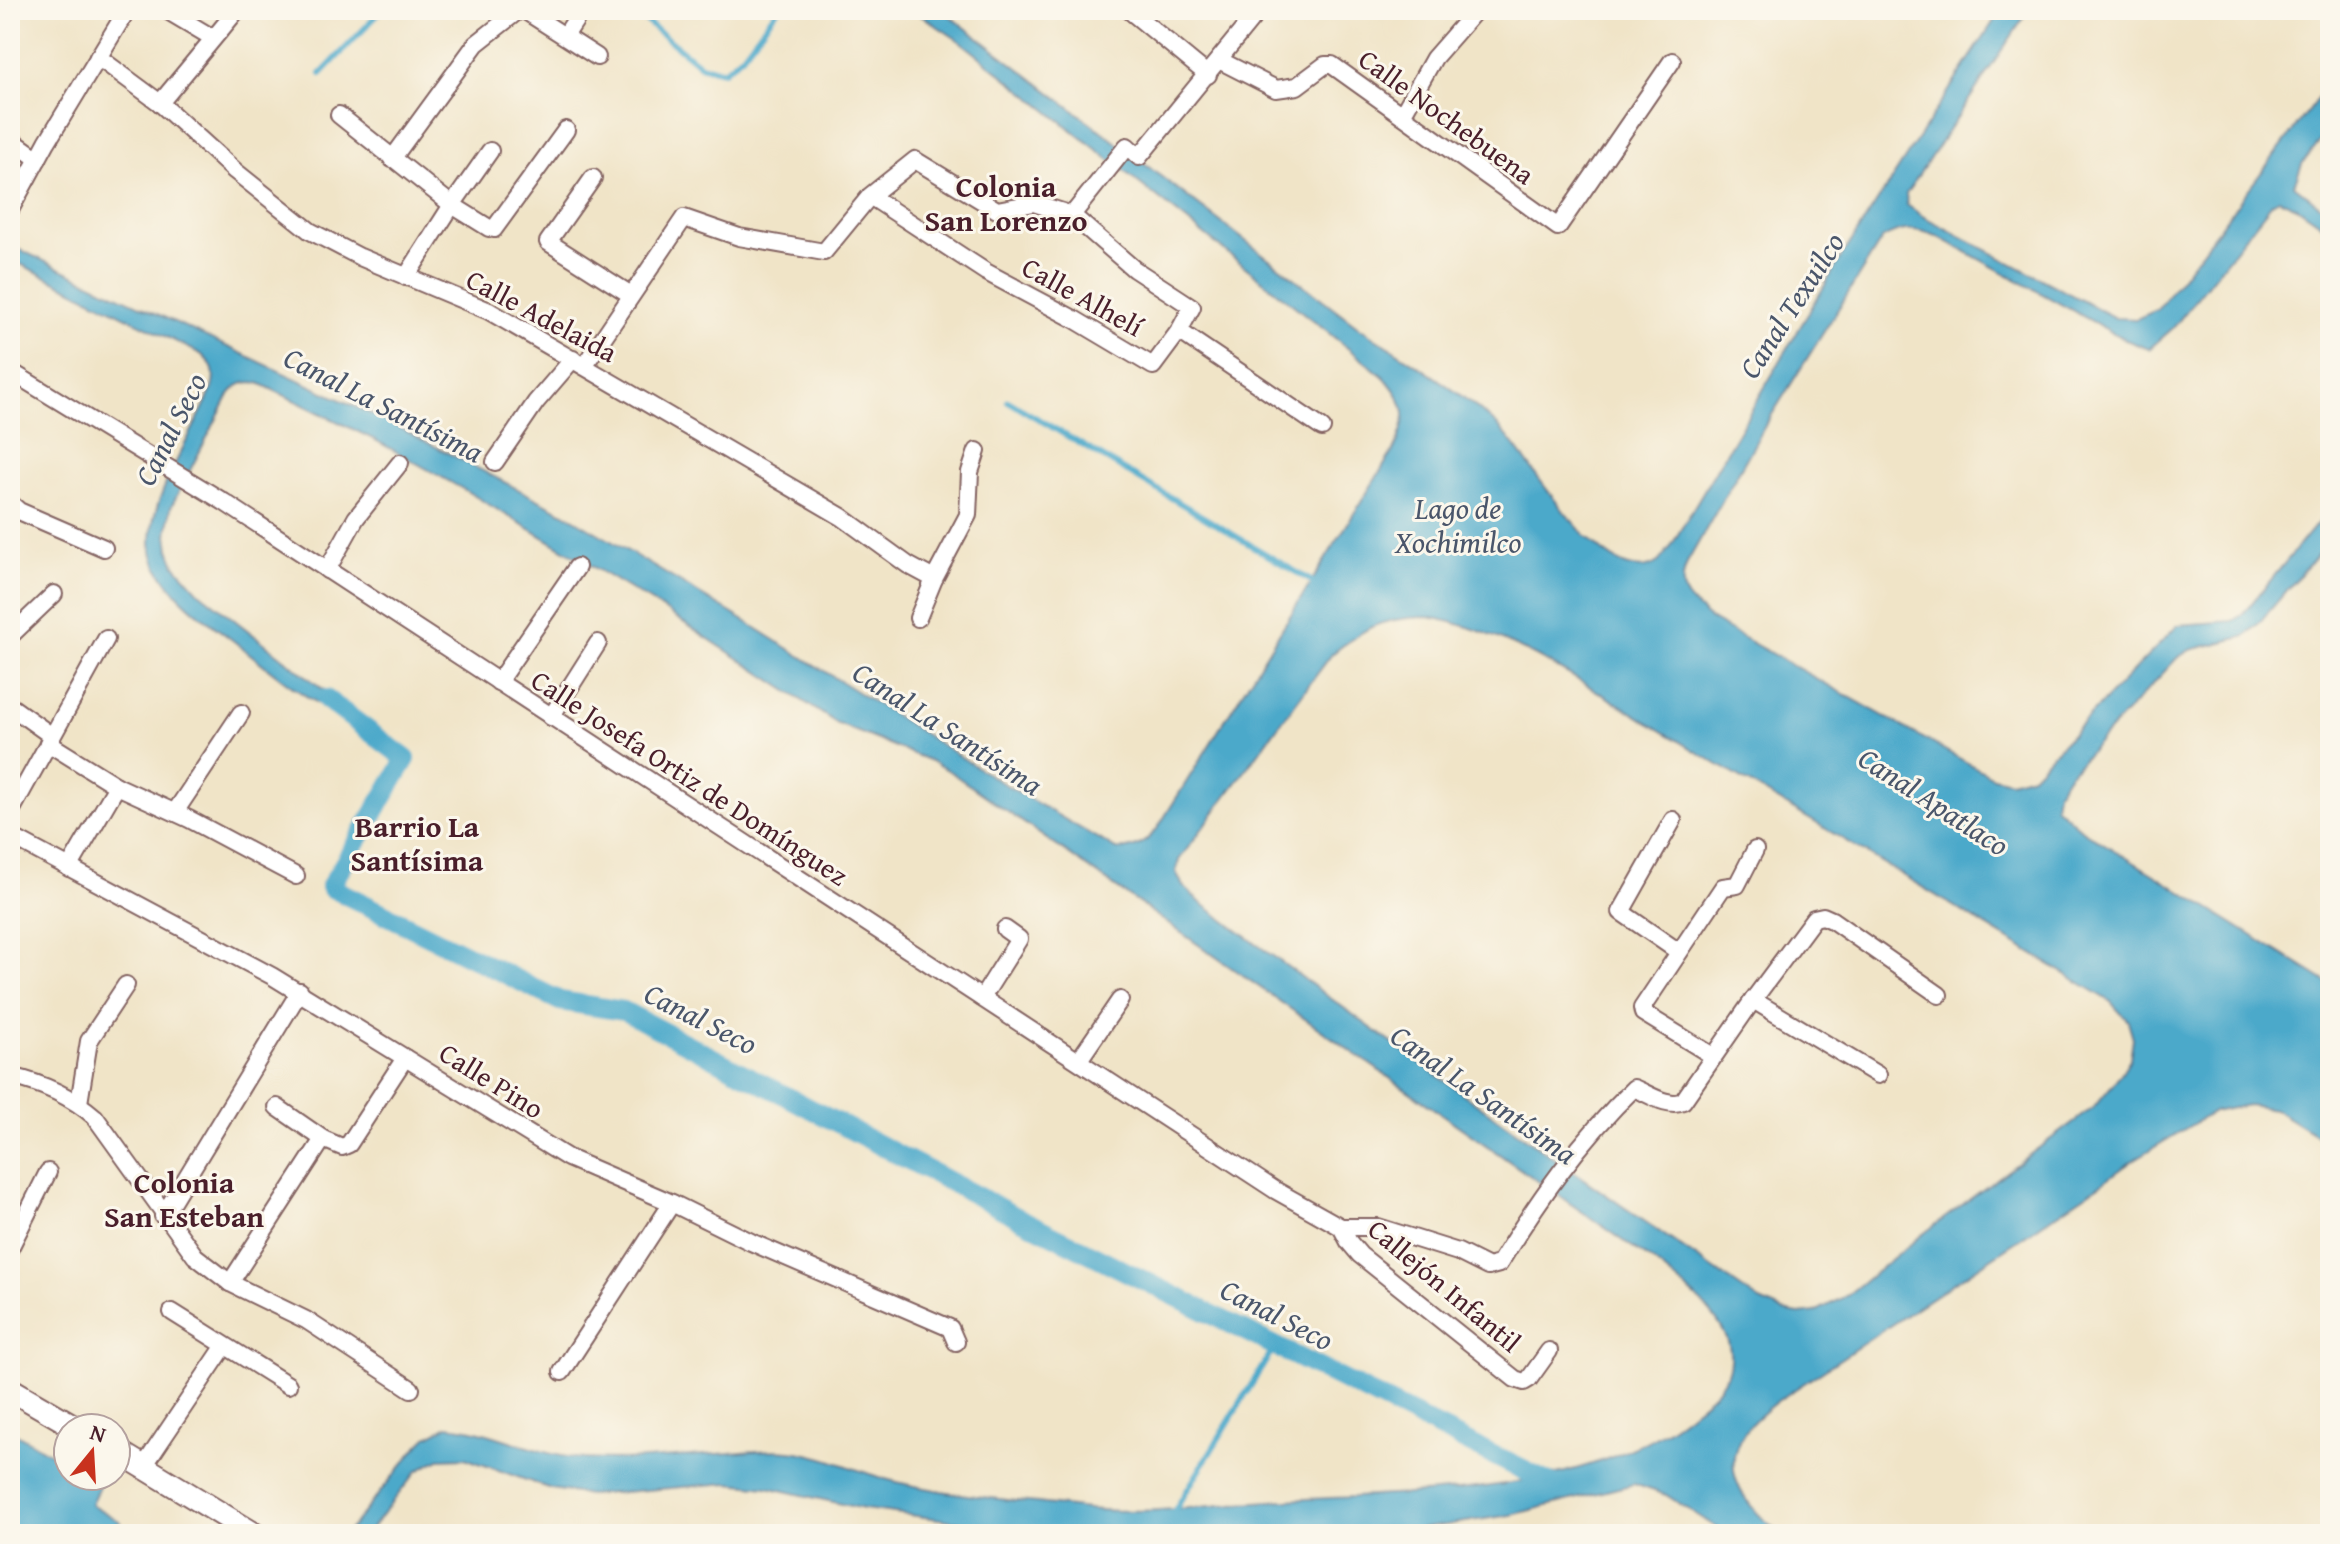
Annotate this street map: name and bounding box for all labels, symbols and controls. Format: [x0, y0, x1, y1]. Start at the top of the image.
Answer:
street label: Calle Nochebuena [1351, 38, 1544, 194]
district label: Colonia San Lorenzo [924, 164, 1088, 242]
water label: Canal Texuilco [1727, 223, 1855, 387]
street label: Calle Alhelí [1015, 246, 1152, 347]
street label: Calle Adelaida [459, 258, 625, 372]
water label: Canal La Santísima [277, 335, 492, 473]
water label: Canal Seco [123, 365, 217, 493]
water label: Lago de Xochimilco [1394, 486, 1521, 564]
water label: Canal La Santísima [844, 650, 1052, 806]
street label: Calle Josefa Ortiz de Domínguez [524, 659, 856, 895]
water label: Canal Apatlaco [1850, 736, 2018, 866]
district label: Barrio La Santísima [351, 804, 484, 882]
water label: Canal Seco [637, 971, 765, 1065]
water label: Canal La Santísima [1382, 1013, 1586, 1175]
street label: Calle Pino [432, 1032, 552, 1128]
district label: Colonia San Esteban [104, 1160, 264, 1238]
street label: Callejón Infantil [1359, 1209, 1531, 1362]
water label: Canal Seco [1213, 1267, 1341, 1361]
north arrow [52, 1412, 132, 1492]
text: N [86, 1415, 110, 1451]

